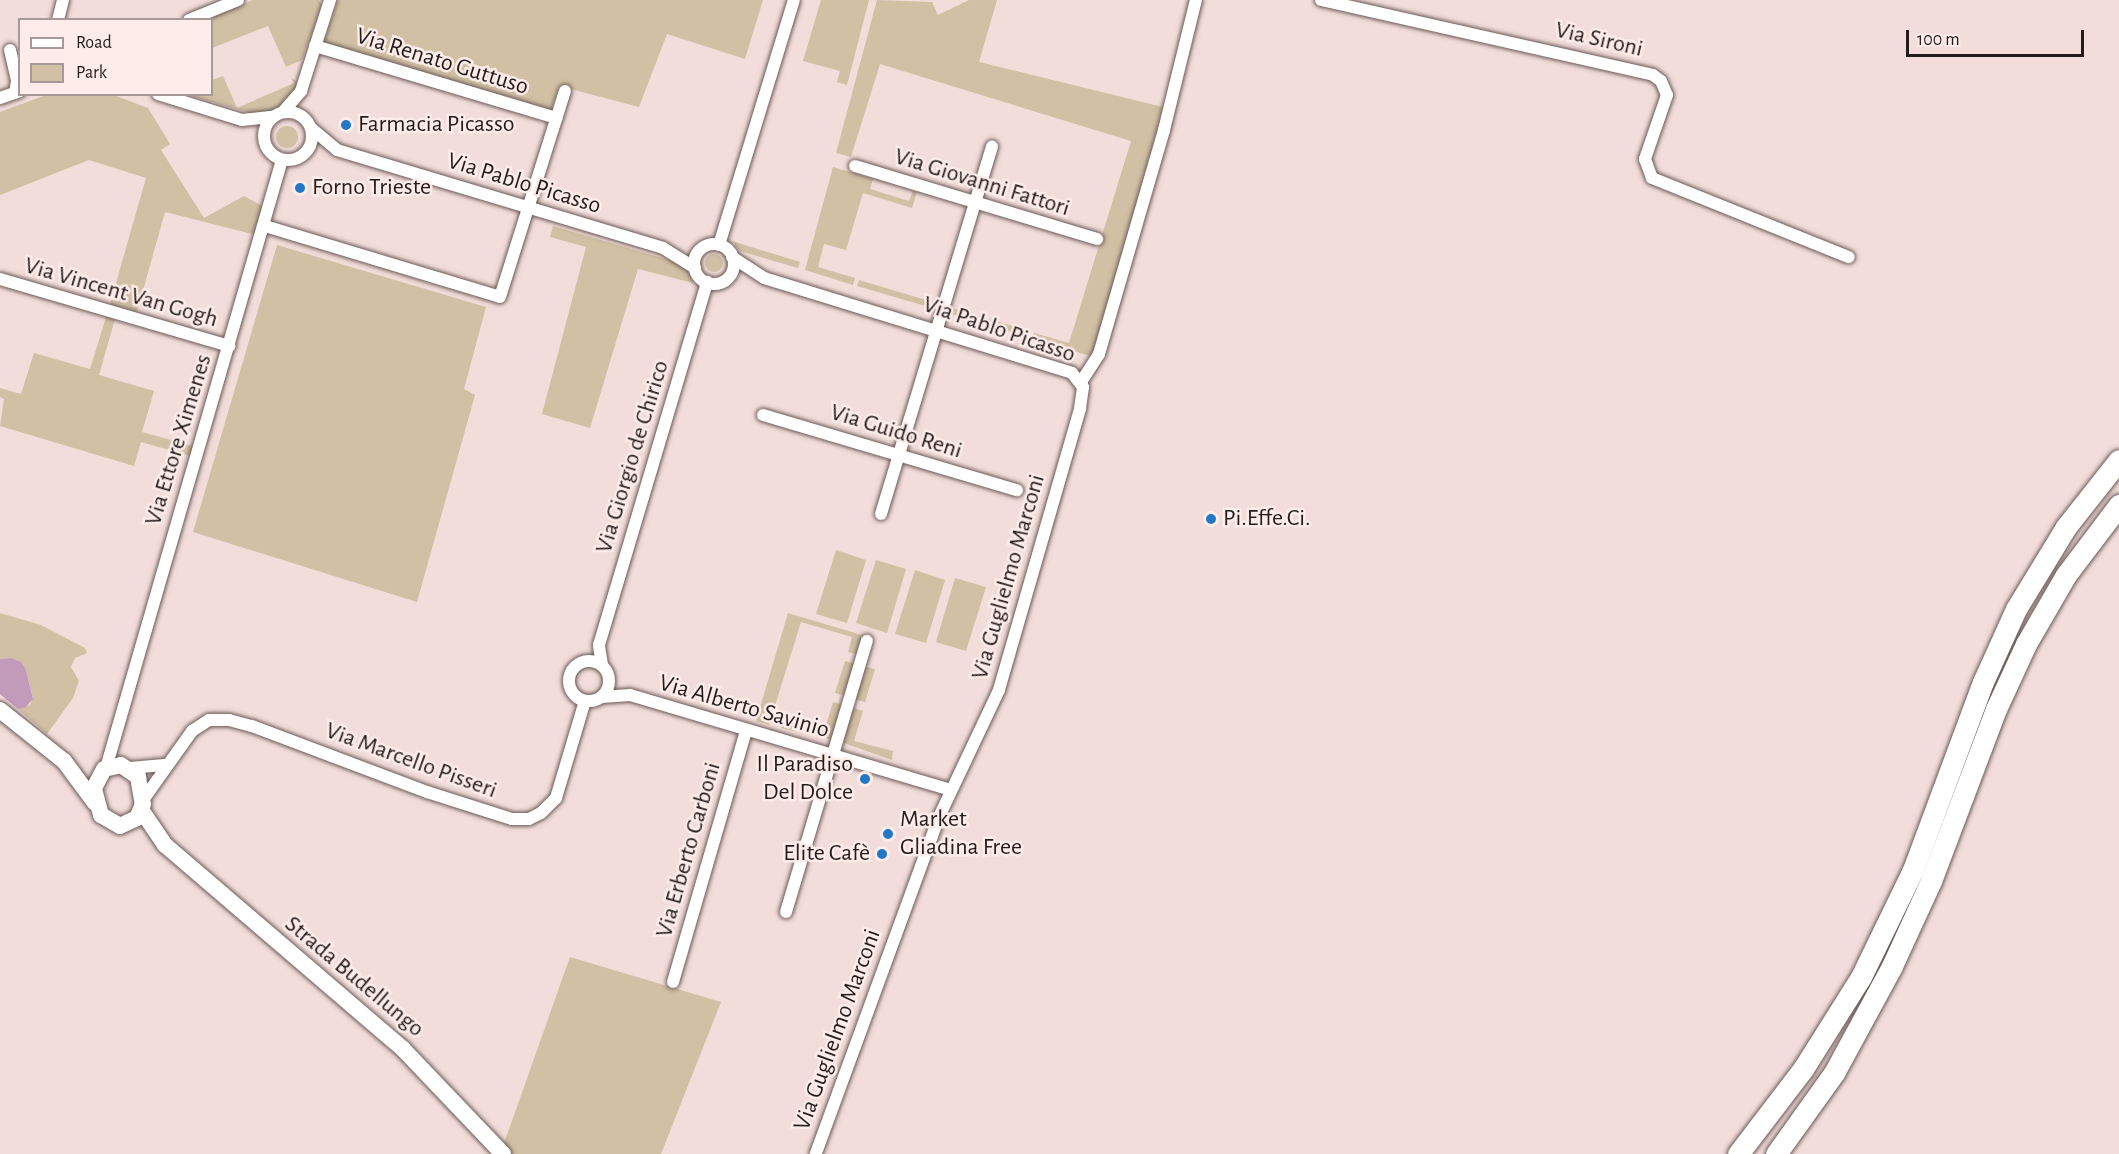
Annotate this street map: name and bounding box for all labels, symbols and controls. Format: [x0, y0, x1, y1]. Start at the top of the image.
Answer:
street label: Via Sironi [1552, 16, 1646, 64]
legend [18, 18, 213, 96]
scale bar [1909, 18, 2088, 56]
street label: Via Renato Guttuso [352, 22, 532, 102]
text: 100 m [1917, 31, 1960, 49]
text: Road [76, 34, 112, 52]
text: Park [76, 64, 107, 82]
place label: Farmacia Picasso [358, 111, 515, 139]
marker: Farmacia Picasso [339, 118, 353, 132]
street label: Via Giovanni Fattori [891, 143, 1073, 223]
street label: Via Pablo Picasso [444, 147, 604, 221]
place label: Forno Trieste [312, 174, 431, 202]
marker: Forno Trieste [293, 181, 307, 195]
street label: Via Vincent Van Gogh [21, 252, 221, 334]
street label: Via Pablo Picasso [919, 290, 1079, 370]
street label: Via Ettore Ximenes [139, 351, 219, 529]
street label: Via Giorgio de Chirico [590, 357, 676, 557]
street label: Via Guido Reni [827, 398, 965, 466]
street label: Via Guglielmo Marconi [966, 471, 1052, 683]
place label: Pi.Effe.Ci. [1223, 505, 1311, 533]
marker: Pi.Effe.Ci. [1204, 512, 1218, 526]
street label: Via Alberto Savinio [655, 669, 833, 745]
street label: Via Marcello Pisseri [321, 717, 501, 805]
place label: Il Paradiso Del Dolce [757, 751, 853, 807]
street label: Via Erberto Carboni [650, 759, 728, 941]
marker: Il Paradiso Del Dolce [858, 772, 872, 786]
place label: Market Gliadina Free [900, 806, 1022, 862]
marker: Market Gliadina Free [881, 827, 895, 841]
place label: Elite Cafè [783, 840, 870, 868]
marker: Elite Cafè [875, 847, 889, 861]
street label: Strada Budellungo [278, 910, 430, 1044]
street label: Via Guglielmo Marconi [788, 925, 888, 1135]

